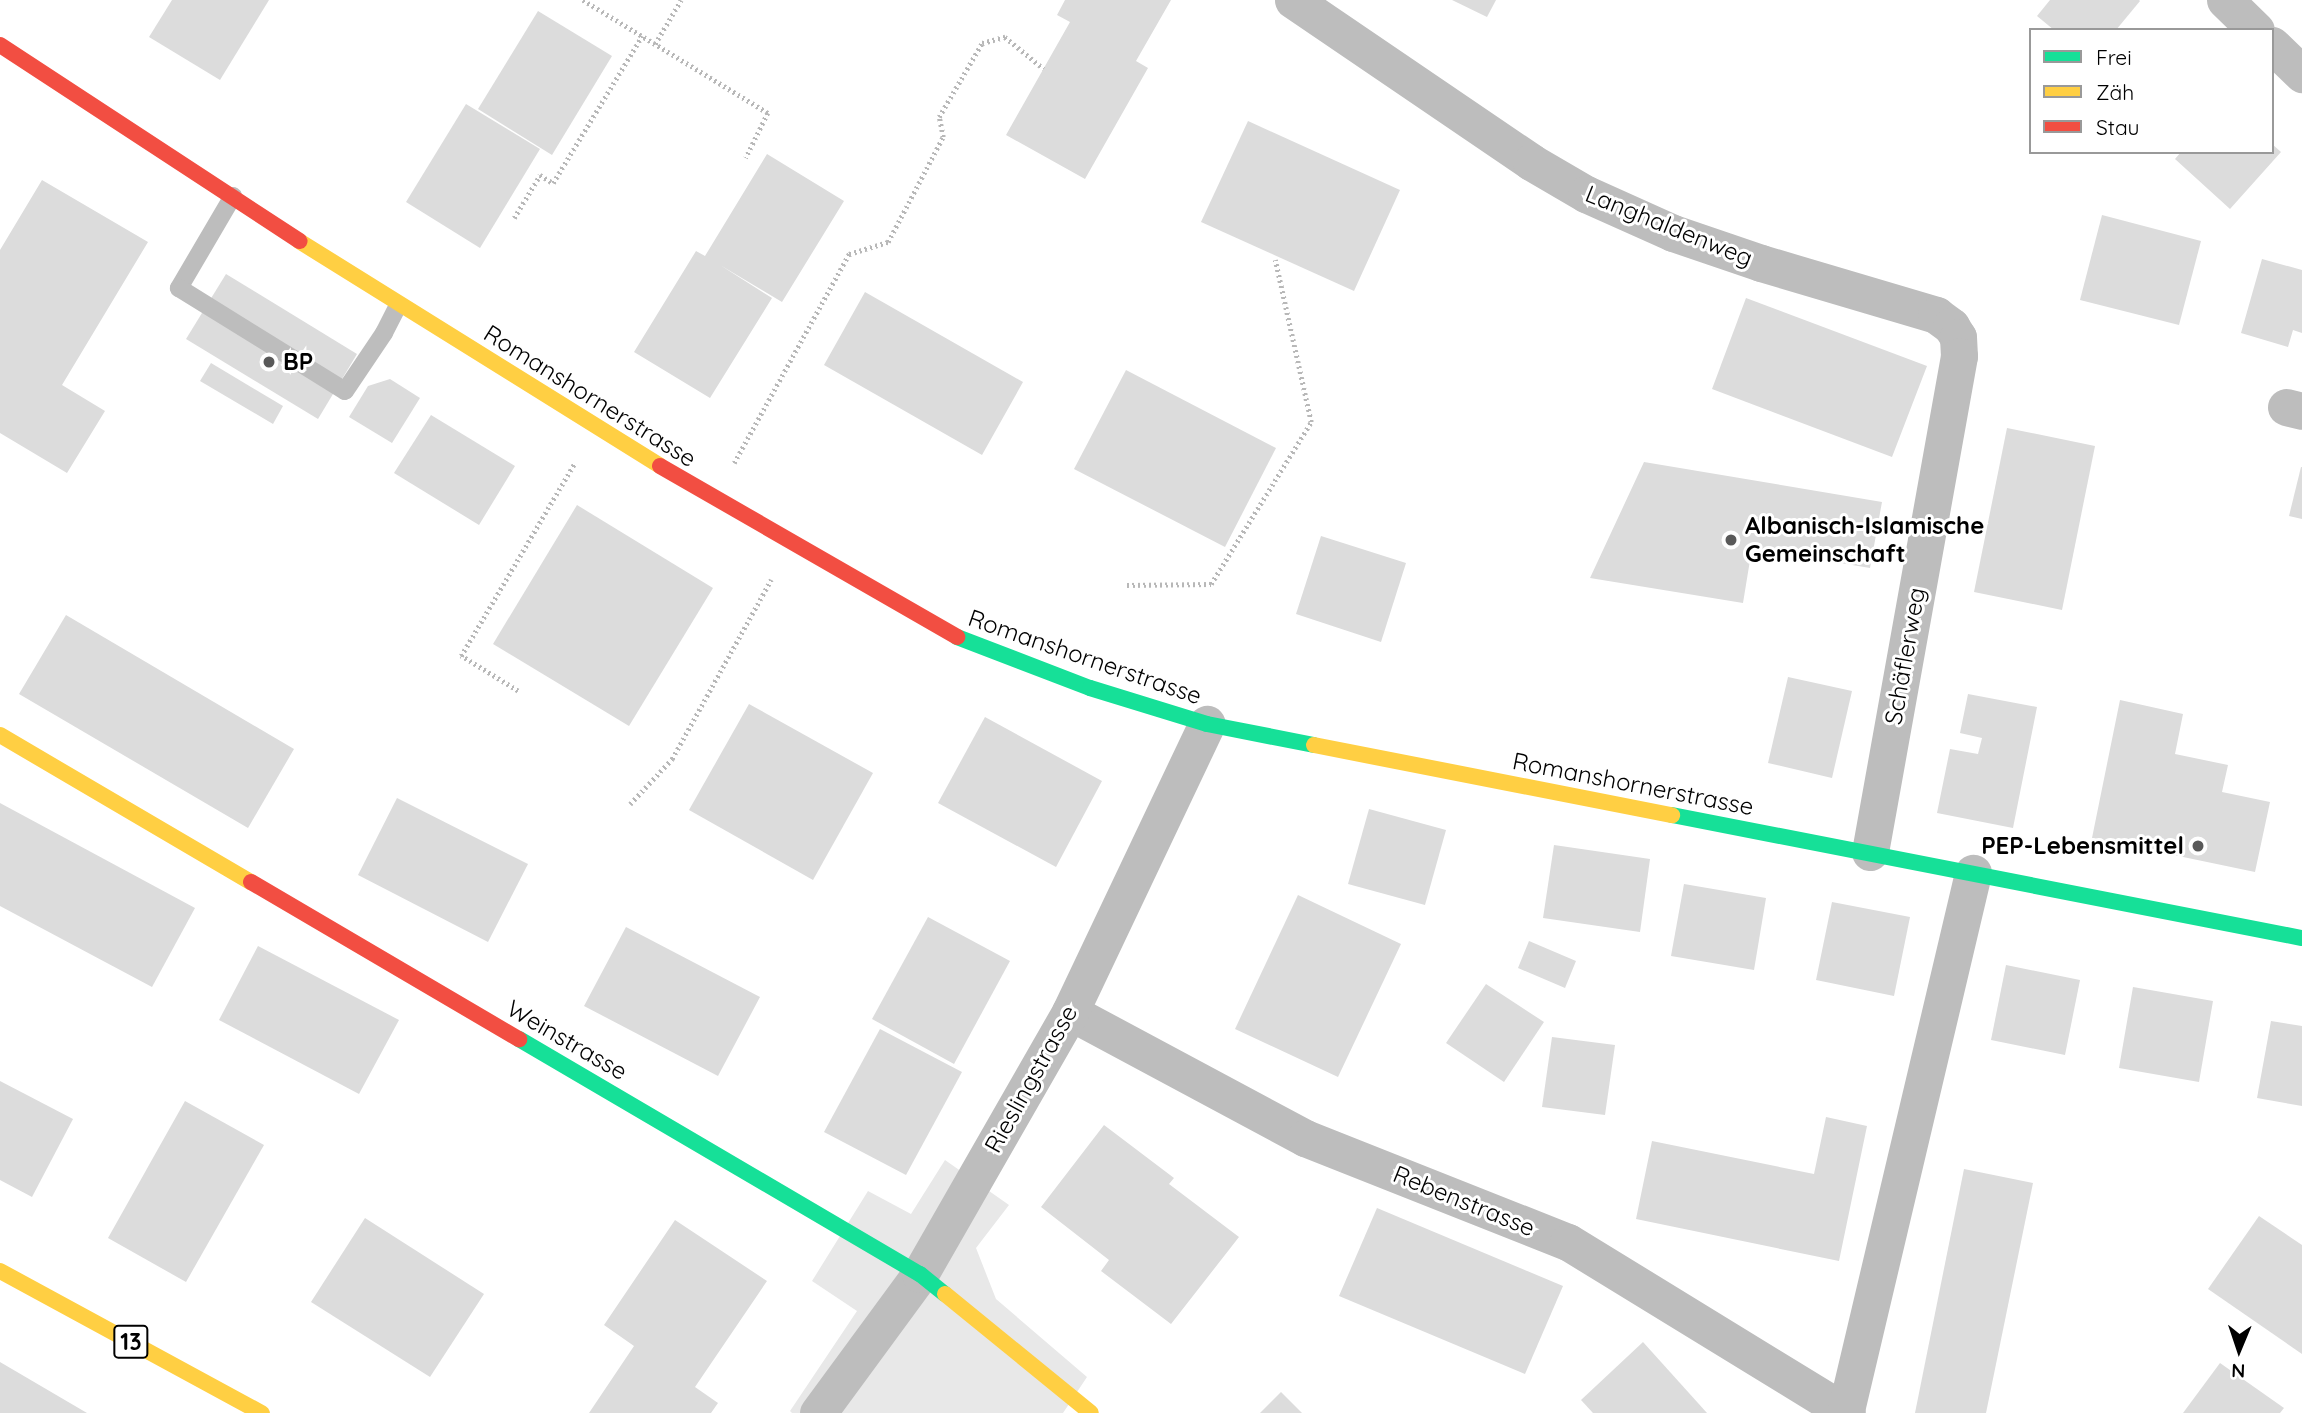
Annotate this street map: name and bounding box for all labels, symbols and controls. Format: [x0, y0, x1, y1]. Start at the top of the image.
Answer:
legend [2029, 28, 2274, 154]
text: Frei [2096, 44, 2132, 70]
text: Zäh [2096, 79, 2134, 105]
text: Stau [2096, 114, 2139, 140]
street label: Langhaldenweg [1581, 179, 1757, 273]
street label: Romanshornerstrasse [478, 319, 702, 473]
place label: BP [283, 348, 313, 376]
marker: BP [261, 354, 277, 370]
place label: Albanisch-Islamische Gemeinschaft [1745, 512, 1984, 568]
marker: Albanisch-Islamische Gemeinschaft [1723, 532, 1739, 548]
street label: Schäflerweg [1879, 585, 1931, 727]
street label: Romanshornerstrasse [964, 603, 1206, 711]
street label: Romanshornerstrasse [1510, 746, 1756, 822]
place label: PEP-Lebensmittel [1981, 832, 2184, 860]
marker: PEP-Lebensmittel [2190, 838, 2206, 854]
street label: Weinstrasse [502, 994, 632, 1086]
street label: Rieslingstrasse [979, 1000, 1083, 1158]
street label: Rebenstrasse [1389, 1159, 1539, 1243]
north arrow [2204, 1315, 2274, 1385]
road number: 13 [112, 1322, 150, 1362]
text: N [2231, 1359, 2246, 1383]

